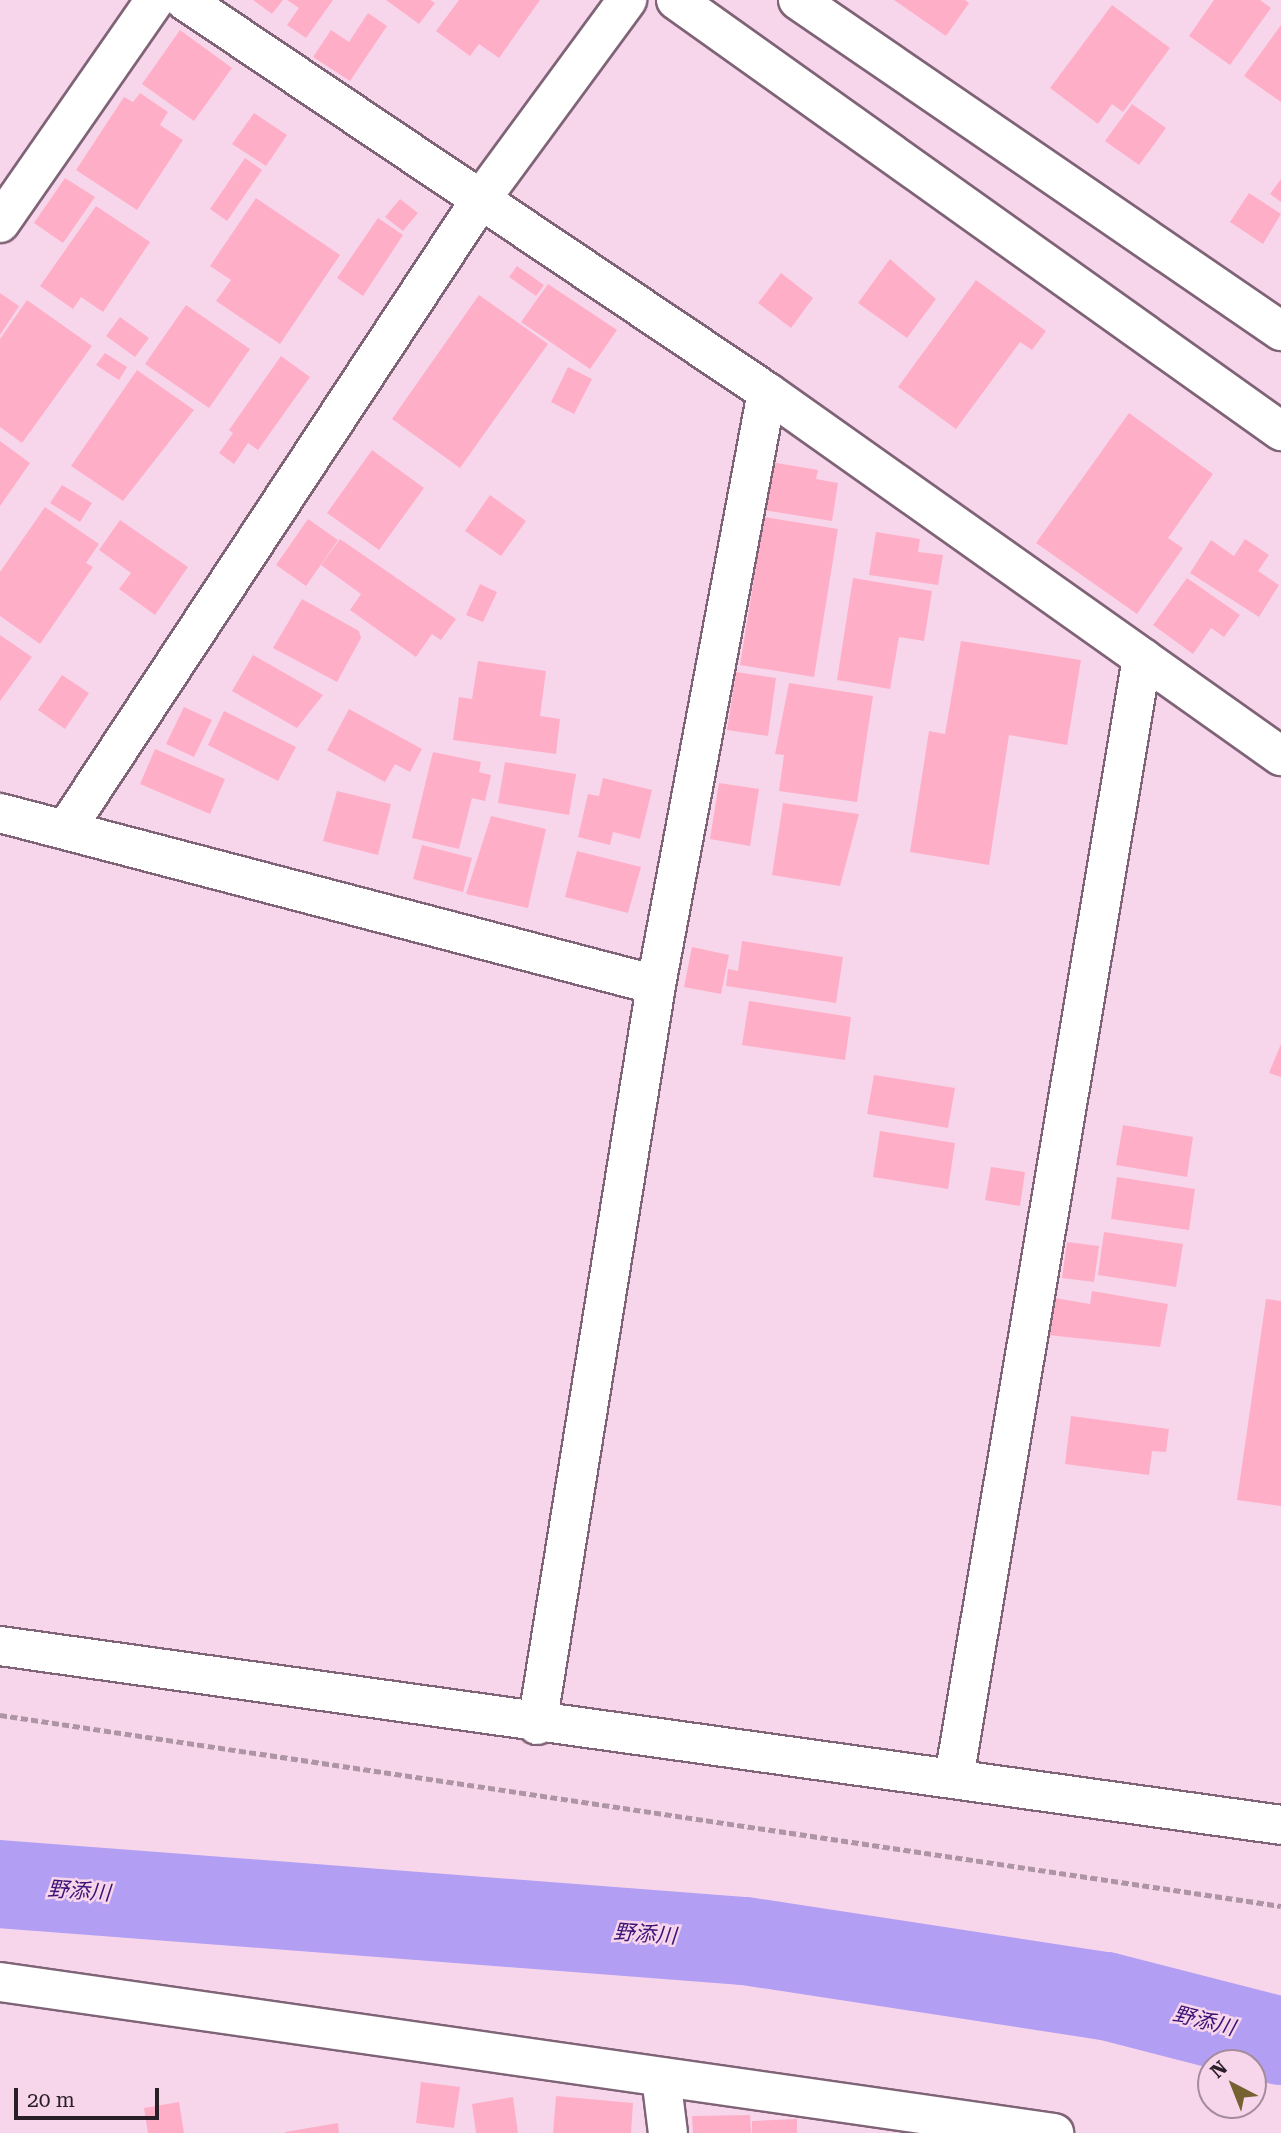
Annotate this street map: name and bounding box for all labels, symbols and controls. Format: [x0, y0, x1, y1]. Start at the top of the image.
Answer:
water label: 野添川 [47, 1876, 111, 1906]
water label: 野添川 [613, 1919, 677, 1949]
water label: 野添川 [1170, 2001, 1238, 2041]
north arrow [1197, 2049, 1267, 2119]
text: N [1206, 2056, 1232, 2083]
scale bar [18, 2074, 163, 2118]
text: 20 m [27, 2088, 75, 2112]

